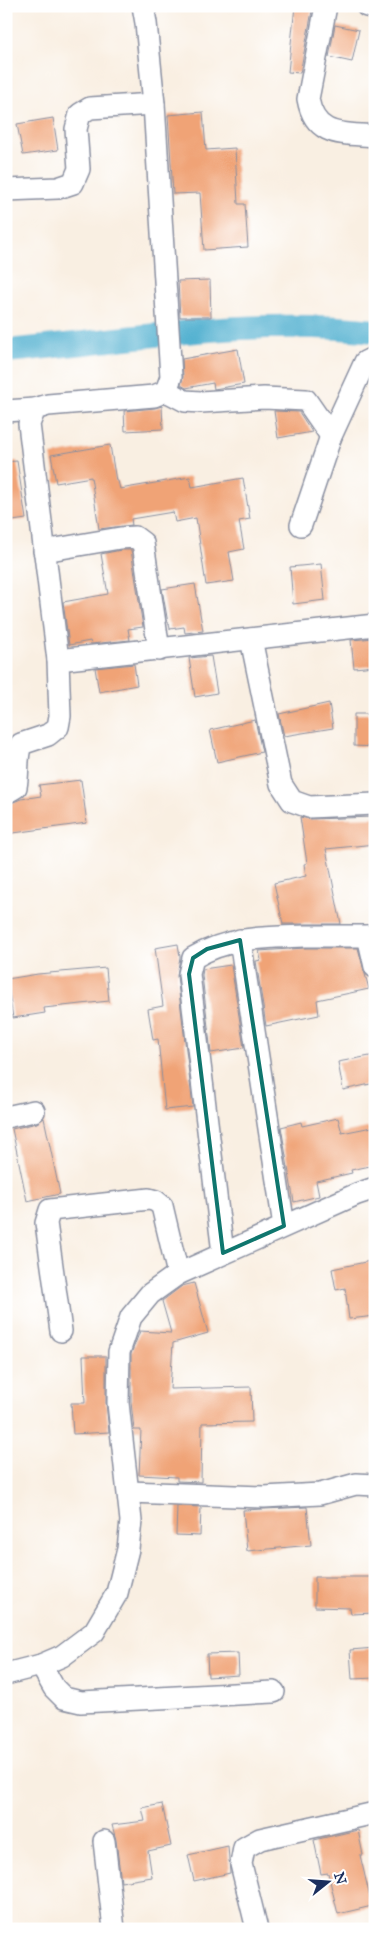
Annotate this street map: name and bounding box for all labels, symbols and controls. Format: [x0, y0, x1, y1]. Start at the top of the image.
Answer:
north arrow [304, 1858, 354, 1908]
text: N [330, 1870, 350, 1887]

